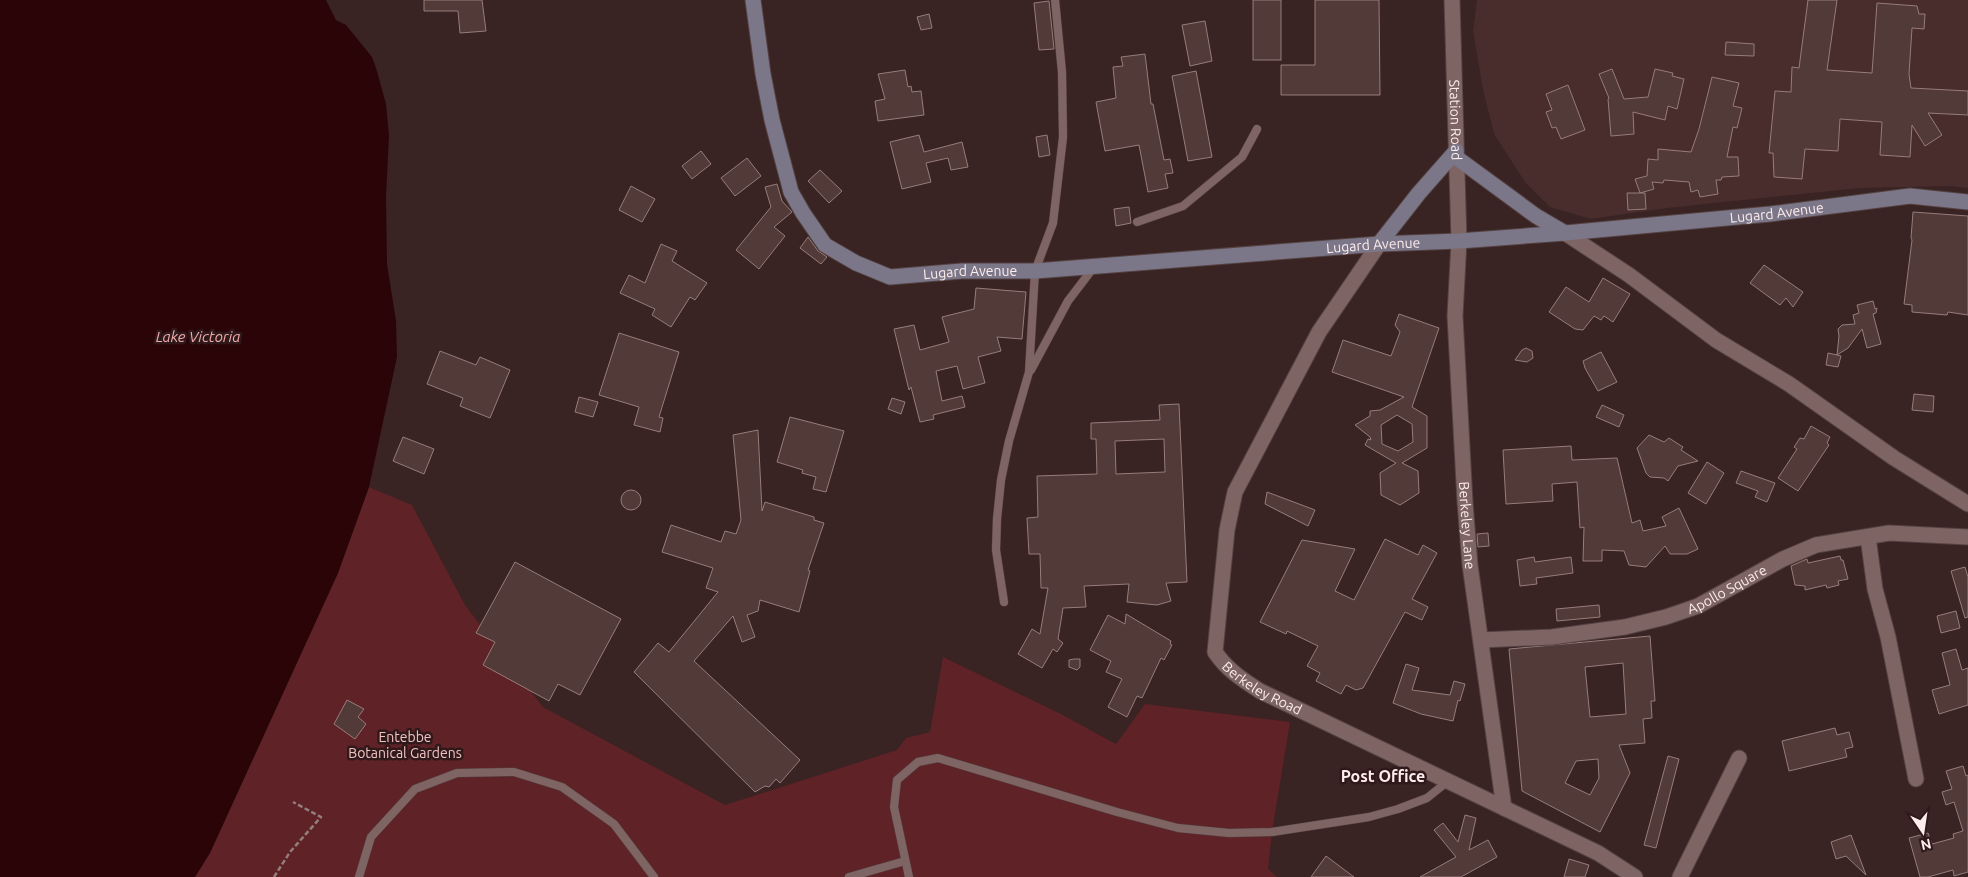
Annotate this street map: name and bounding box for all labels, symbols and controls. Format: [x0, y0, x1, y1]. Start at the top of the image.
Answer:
street label: Station Road [1446, 79, 1465, 161]
street label: Lugard Avenue [1729, 199, 1825, 226]
street label: Lugard Avenue [1325, 234, 1420, 256]
street label: Lugard Avenue [922, 263, 1017, 282]
water label: Lake Victoria [156, 328, 240, 345]
street label: Berkeley Lane [1456, 481, 1479, 570]
street label: Apollo Square [1685, 562, 1769, 617]
street label: Berkeley Road [1219, 658, 1304, 718]
park label: Entebbe Botanical Gardens [348, 729, 462, 761]
district label: Post Office [1341, 767, 1425, 785]
north arrow [1898, 807, 1948, 857]
text: N [1919, 836, 1933, 854]

